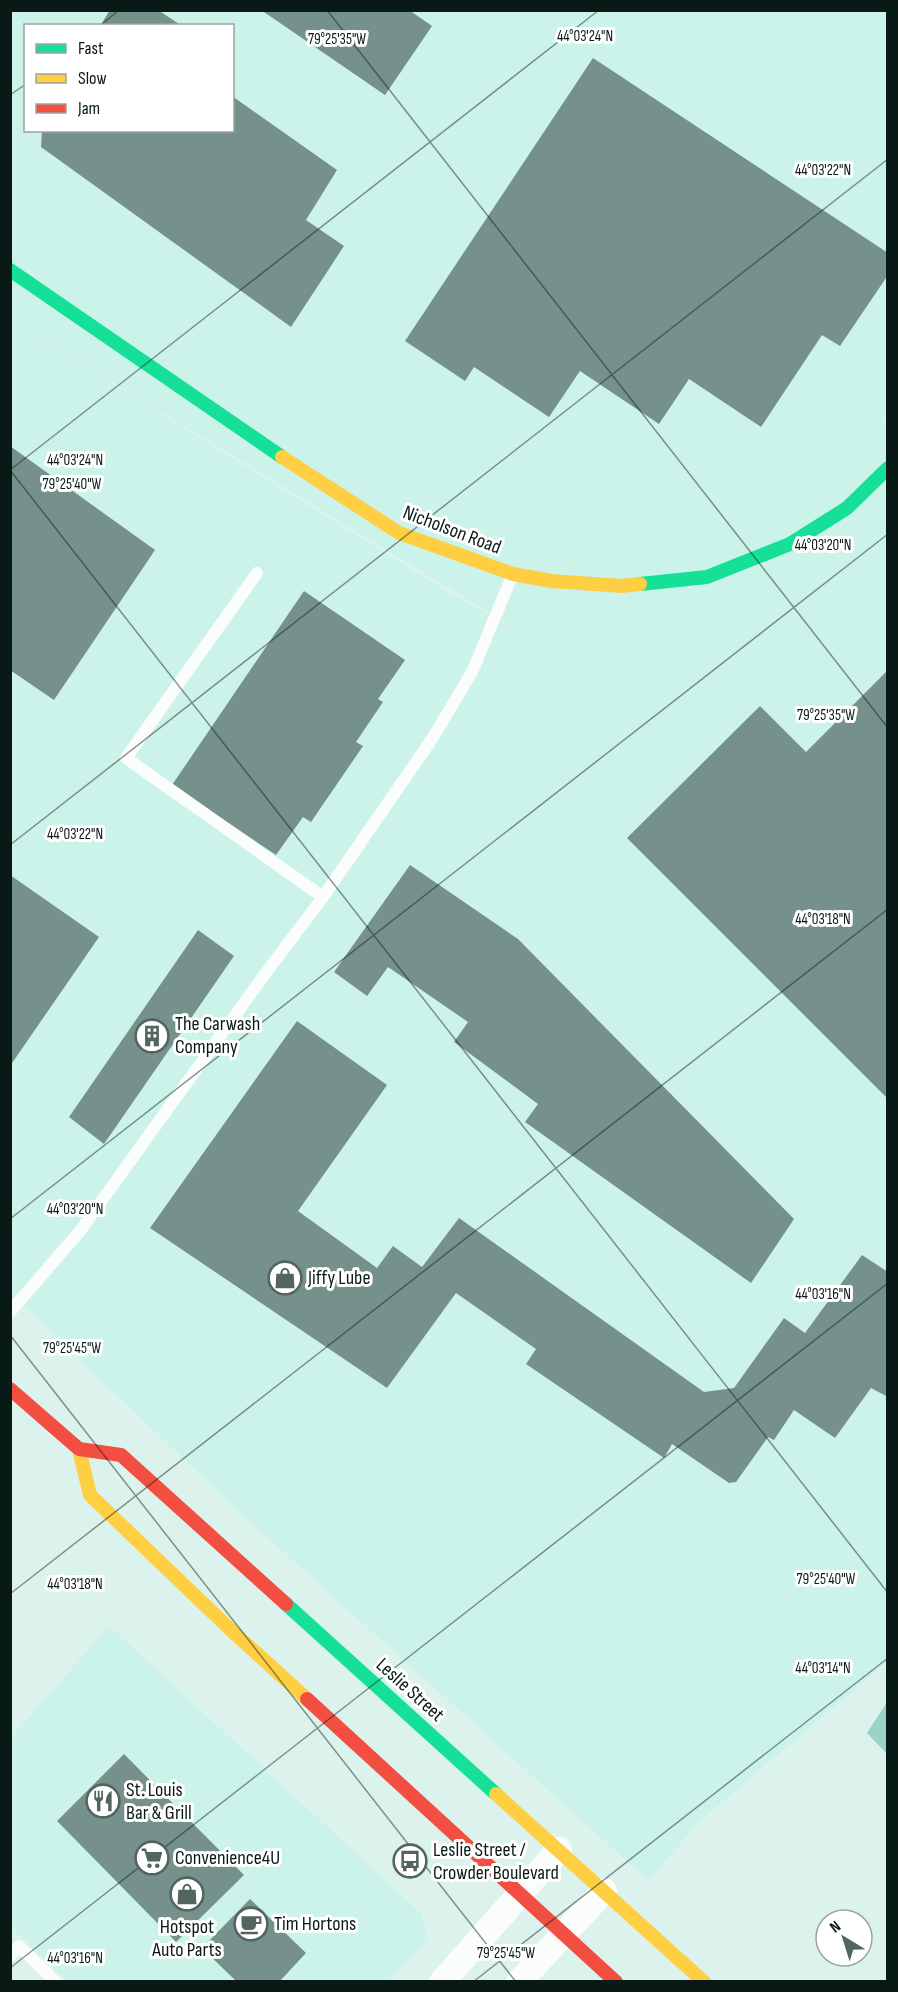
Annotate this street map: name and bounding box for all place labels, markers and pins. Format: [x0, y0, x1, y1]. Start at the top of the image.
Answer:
place label: The Carwash Company [175, 1012, 260, 1059]
building icon: The Carwash Company [134, 1018, 170, 1054]
shop icon: Jiffy Lube [267, 1260, 303, 1296]
place label: Jiffy Lube [307, 1266, 370, 1290]
place label: St. Louis Bar & Grill [126, 1778, 192, 1825]
restaurant icon: St. Louis Bar & Grill [85, 1783, 121, 1819]
place label: Leslie Street / Crowder Boulevard [433, 1838, 559, 1885]
supermarket icon: Convenience4U [134, 1840, 170, 1876]
bus stop icon: Leslie Street / Crowder Boulevard [392, 1843, 428, 1879]
place label: Convenience4U [175, 1846, 280, 1870]
shop icon: Hotspot Auto Parts [169, 1876, 205, 1912]
cafe icon: Tim Hortons [233, 1906, 269, 1942]
place label: Tim Hortons [274, 1912, 356, 1936]
place label: Hotspot Auto Parts [151, 1915, 222, 1962]

